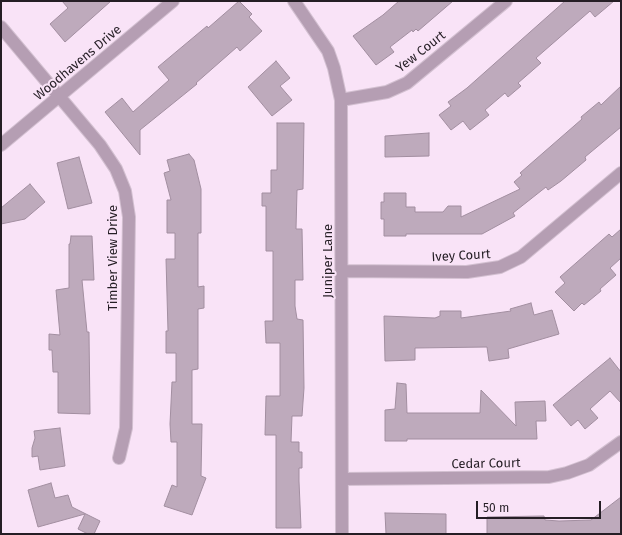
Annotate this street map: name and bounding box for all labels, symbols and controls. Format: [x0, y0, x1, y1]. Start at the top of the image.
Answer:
street label: Woodhavens Drive [31, 22, 125, 104]
street label: Yew Court [393, 28, 449, 76]
street label: Timber View Drive [105, 205, 121, 311]
street label: Juniper Lane [320, 224, 336, 298]
street label: Ivey Court [431, 247, 491, 265]
street label: Cedar Court [451, 456, 521, 472]
scale bar [478, 493, 603, 519]
text: 50 m [483, 501, 509, 515]

